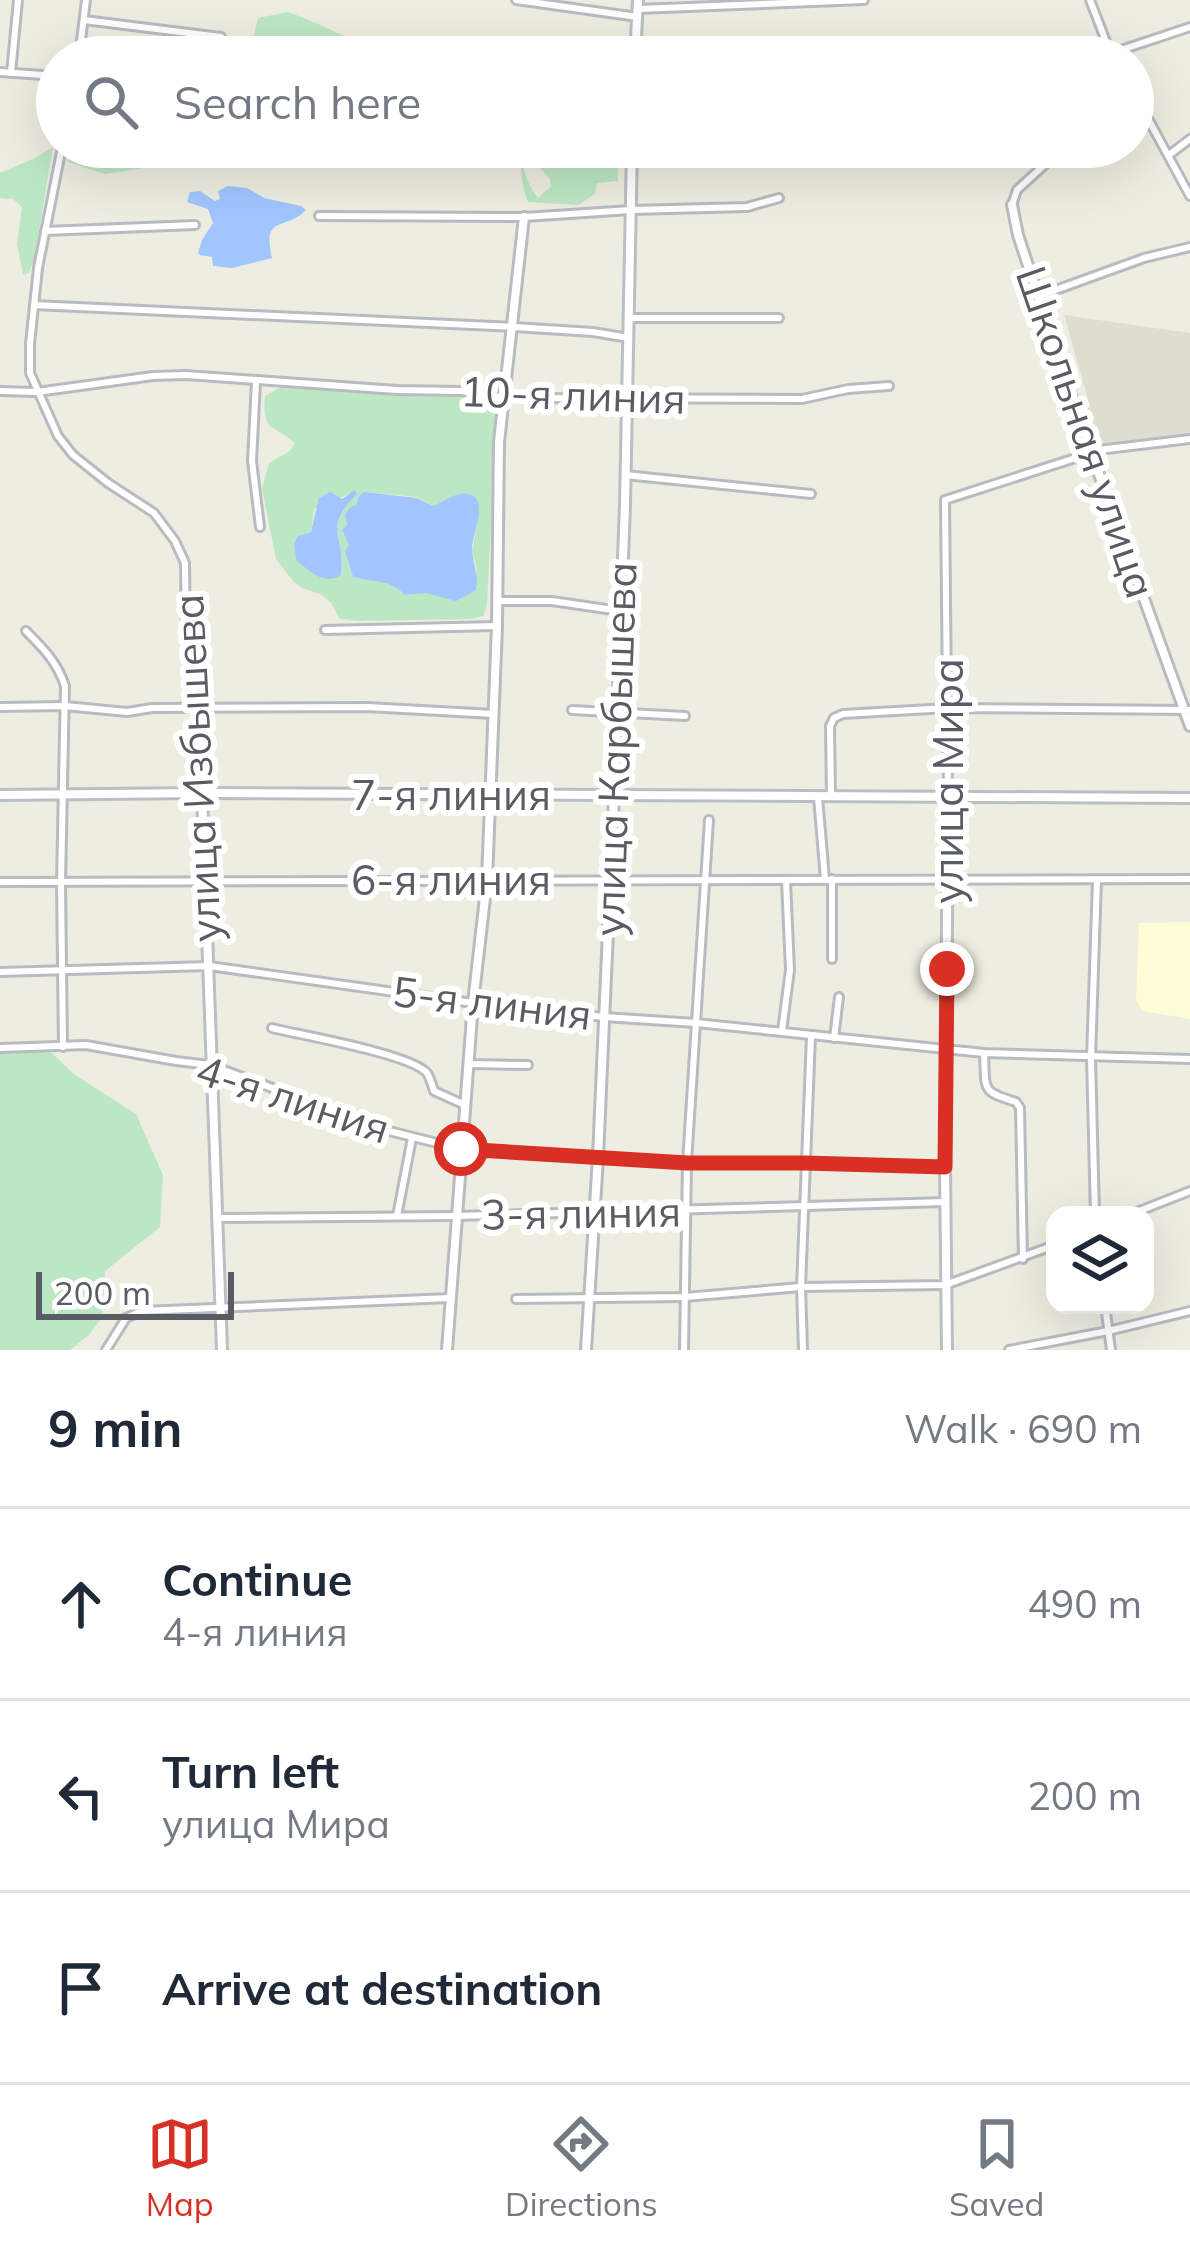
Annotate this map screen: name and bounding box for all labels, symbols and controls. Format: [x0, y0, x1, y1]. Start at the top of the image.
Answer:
search box [36, 36, 1154, 168]
icon: search [78, 69, 144, 135]
text: Search here [174, 74, 421, 130]
street label: Школьная улица [1005, 259, 1168, 604]
street label: 10-я линия [460, 364, 686, 425]
street label: улица Карбышева [581, 561, 648, 937]
street label: улица Избышева [161, 593, 232, 943]
street label: улица Мира [921, 658, 974, 904]
street label: 7-я линия [351, 768, 551, 821]
street label: 6-я линия [351, 853, 551, 906]
route end [920, 942, 974, 996]
street label: 5-я линия [390, 964, 595, 1041]
street label: 4-я линия [190, 1042, 396, 1155]
route start [434, 1122, 488, 1176]
street label: 3-я линия [481, 1184, 681, 1241]
map controls [1046, 1206, 1154, 1314]
button: layers [1046, 1206, 1154, 1314]
scale bar [36, 1266, 234, 1319]
text: 200 m [54, 1272, 151, 1313]
text: 9 min [48, 1396, 183, 1460]
text: Walk · 690 m [904, 1404, 1142, 1453]
text: Continue [162, 1551, 352, 1607]
icon: ahead [48, 1571, 114, 1637]
text: 490 m [1027, 1579, 1142, 1628]
text: 4-я линия [162, 1607, 348, 1656]
text: Turn left [162, 1743, 339, 1799]
icon: left [48, 1763, 114, 1829]
text: 200 m [1027, 1771, 1142, 1820]
text: улица Мира [162, 1799, 390, 1848]
icon: arrive [48, 1955, 114, 2021]
text: Arrive at destination [162, 1960, 602, 2016]
tab: Map [146, 2111, 214, 2224]
tab: Directions [505, 2111, 658, 2224]
tab: Saved [949, 2111, 1044, 2224]

